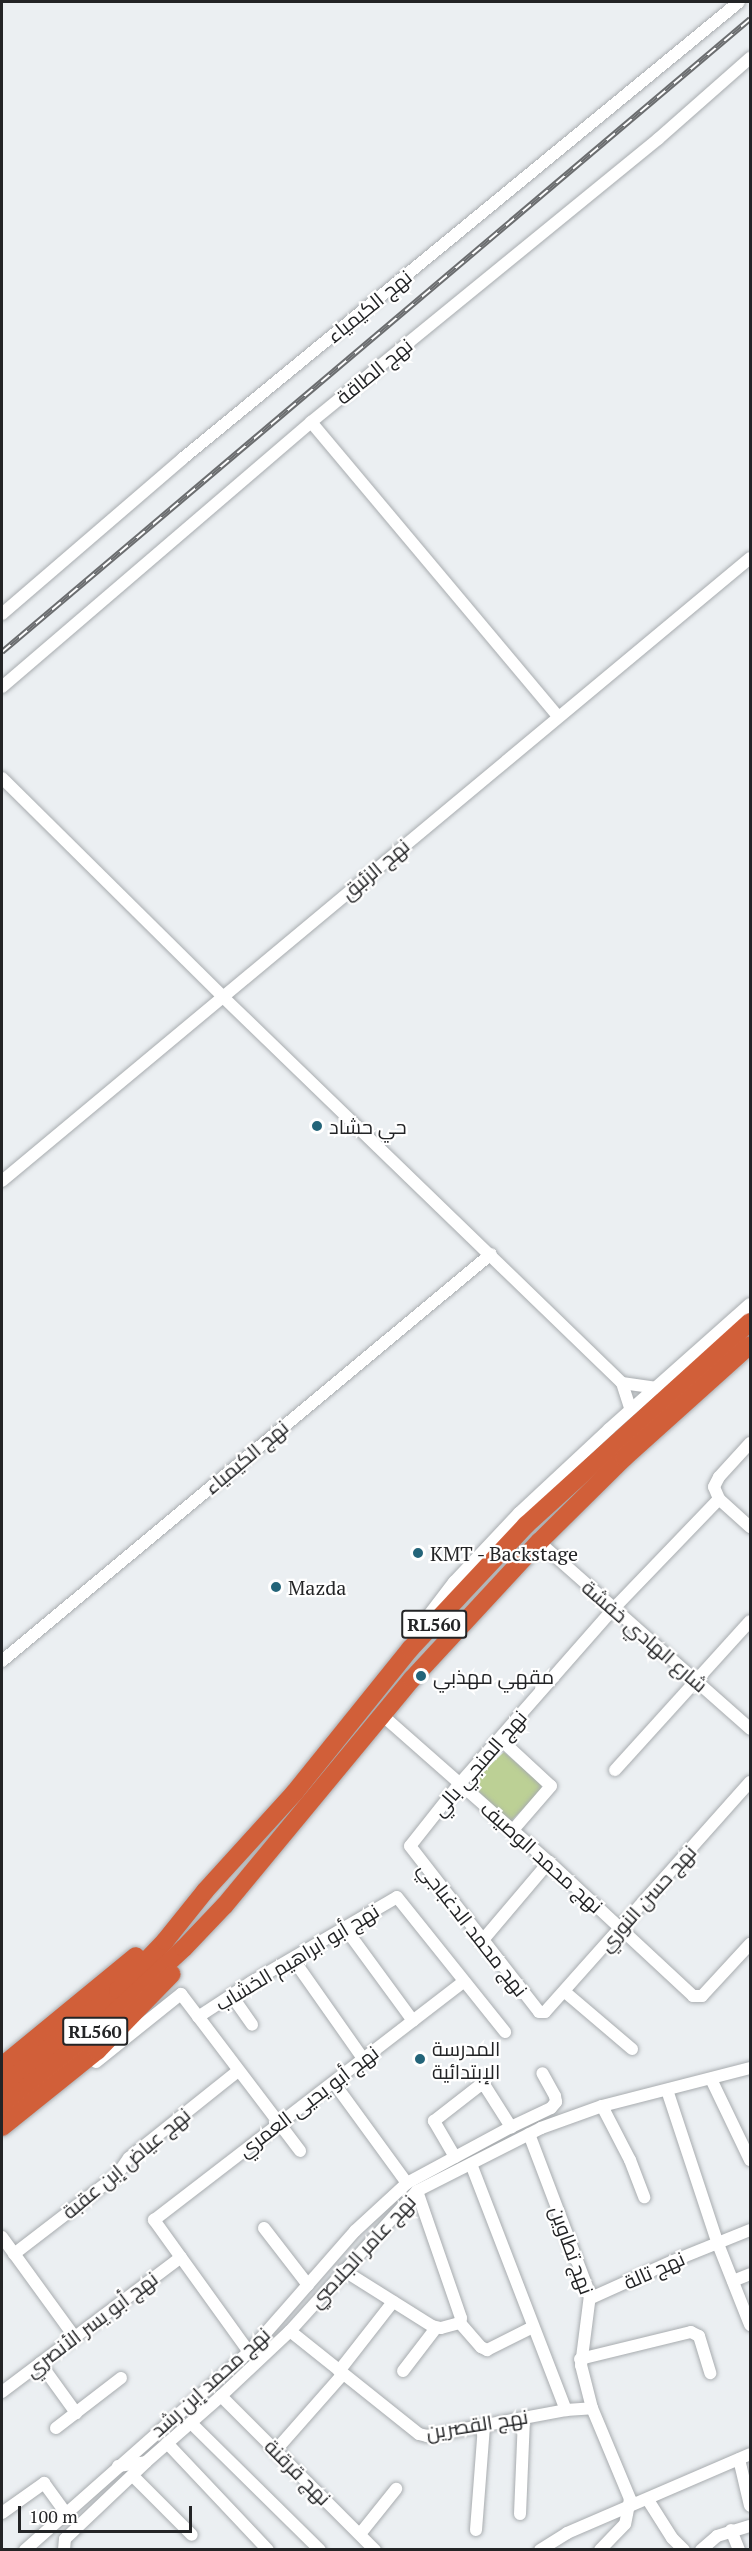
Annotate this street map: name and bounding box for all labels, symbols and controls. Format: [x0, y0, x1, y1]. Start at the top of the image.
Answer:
street label: نهج الكيمياء [322, 265, 416, 347]
street label: نهج الطاقة [331, 333, 417, 409]
street label: نهج الزئبق [336, 833, 414, 905]
place label: حي حشاد [329, 1114, 406, 1138]
marker: حي حشاد [310, 1119, 324, 1133]
street label: نهج الكيمياء [199, 1415, 293, 1499]
place label: KMT - Backstage [430, 1541, 580, 1565]
marker: KMT - Backstage [411, 1546, 425, 1560]
place label: Mazda [288, 1575, 346, 1599]
street label: شارع الهادي خفشة [577, 1575, 713, 1697]
marker: Mazda [269, 1580, 283, 1594]
road number: RL560 [401, 1609, 467, 1639]
place label: مقهي مهذبي [433, 1664, 554, 1688]
marker: مقهي مهذبي [414, 1669, 428, 1683]
street label: نهج المنجي بالي [426, 1705, 532, 1821]
street label: نهج محمد الوصيف [476, 1796, 608, 1918]
street label: نهج حسن النوري [593, 1840, 701, 1956]
street label: نهج محمد الدغباجي [413, 1857, 533, 2001]
street label: نهج أبو ابراهيم الخشاب [211, 1899, 383, 2015]
road number: RL560 [62, 2016, 128, 2046]
place label: المدرسة الإبتدائية [432, 2036, 500, 2083]
street label: نهج أبو يحيى العمري [233, 2040, 383, 2162]
marker: المدرسة الإبتدائية [413, 2052, 427, 2066]
street label: نهج عياض إبن عقبة [57, 2102, 195, 2224]
street label: نهج عامر الجلاصي [304, 2190, 420, 2312]
street label: نهج تطاوين [545, 2202, 599, 2298]
street label: نهج تالة [620, 2246, 688, 2294]
street label: نهج أبو يسر الأنصري [20, 2266, 162, 2382]
street label: نهج محمد إبن رشد [145, 2322, 275, 2442]
street label: نهج القصرين [424, 2404, 530, 2444]
street label: نهج قرقنة [260, 2434, 336, 2510]
scale bar [21, 2494, 195, 2532]
text: 100 m [29, 2504, 78, 2528]

